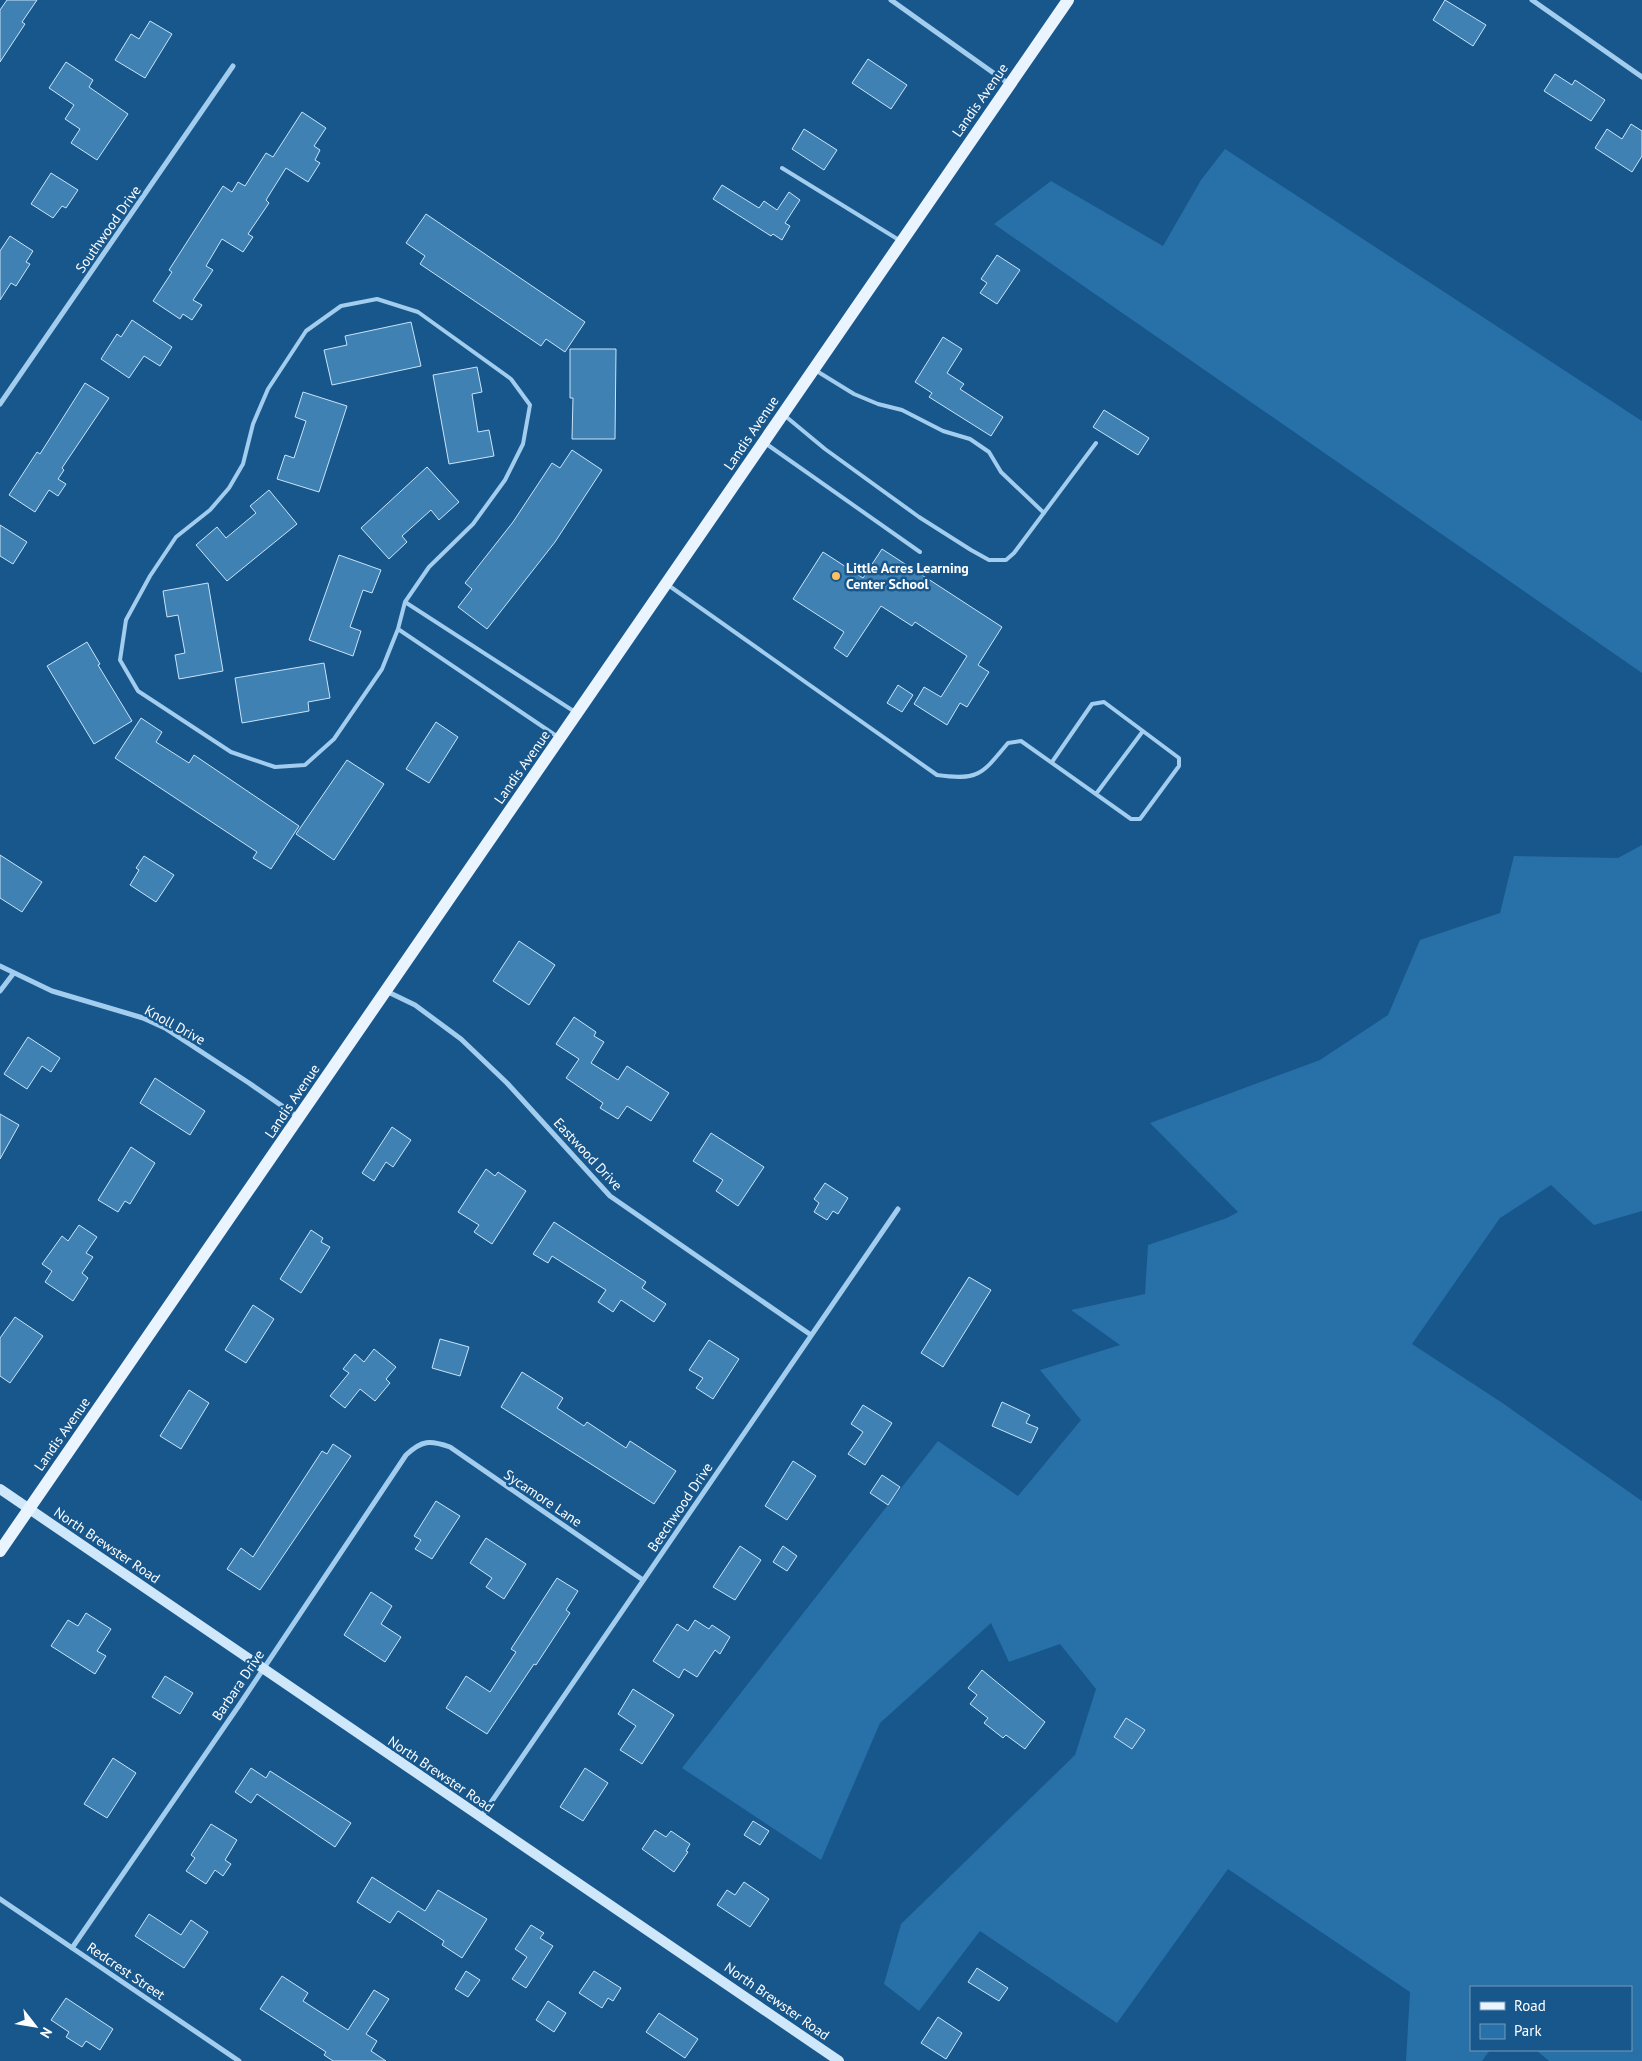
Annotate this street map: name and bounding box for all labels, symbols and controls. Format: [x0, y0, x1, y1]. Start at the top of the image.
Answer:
street label: Landis Avenue [948, 60, 1012, 140]
street label: Southwood Drive [71, 182, 145, 276]
street label: Landis Avenue [720, 392, 782, 474]
place label: Little Acres Learning Center School [846, 559, 969, 593]
marker: Little Acres Learning Center School [830, 570, 842, 582]
street label: Landis Avenue [490, 727, 554, 807]
street label: Knoll Drive [142, 1001, 208, 1049]
street label: Landis Avenue [261, 1060, 323, 1142]
street label: Eastwood Drive [550, 1114, 626, 1194]
street label: Landis Avenue [30, 1394, 94, 1474]
street label: Beechwood Drive [643, 1459, 717, 1555]
street label: Sycamore Lane [501, 1465, 585, 1531]
street label: North Brewster Road [50, 1503, 164, 1587]
street label: Barbara Drive [208, 1646, 268, 1724]
street label: North Brewster Road [384, 1732, 498, 1816]
street label: Redcrest Street [83, 1938, 169, 2004]
street label: North Brewster Road [721, 1958, 833, 2044]
legend [1470, 1986, 1632, 2051]
text: Road [1514, 1996, 1546, 2015]
north arrow [10, 2001, 60, 2051]
text: Park [1514, 2021, 1542, 2040]
text: N [36, 2024, 56, 2041]

